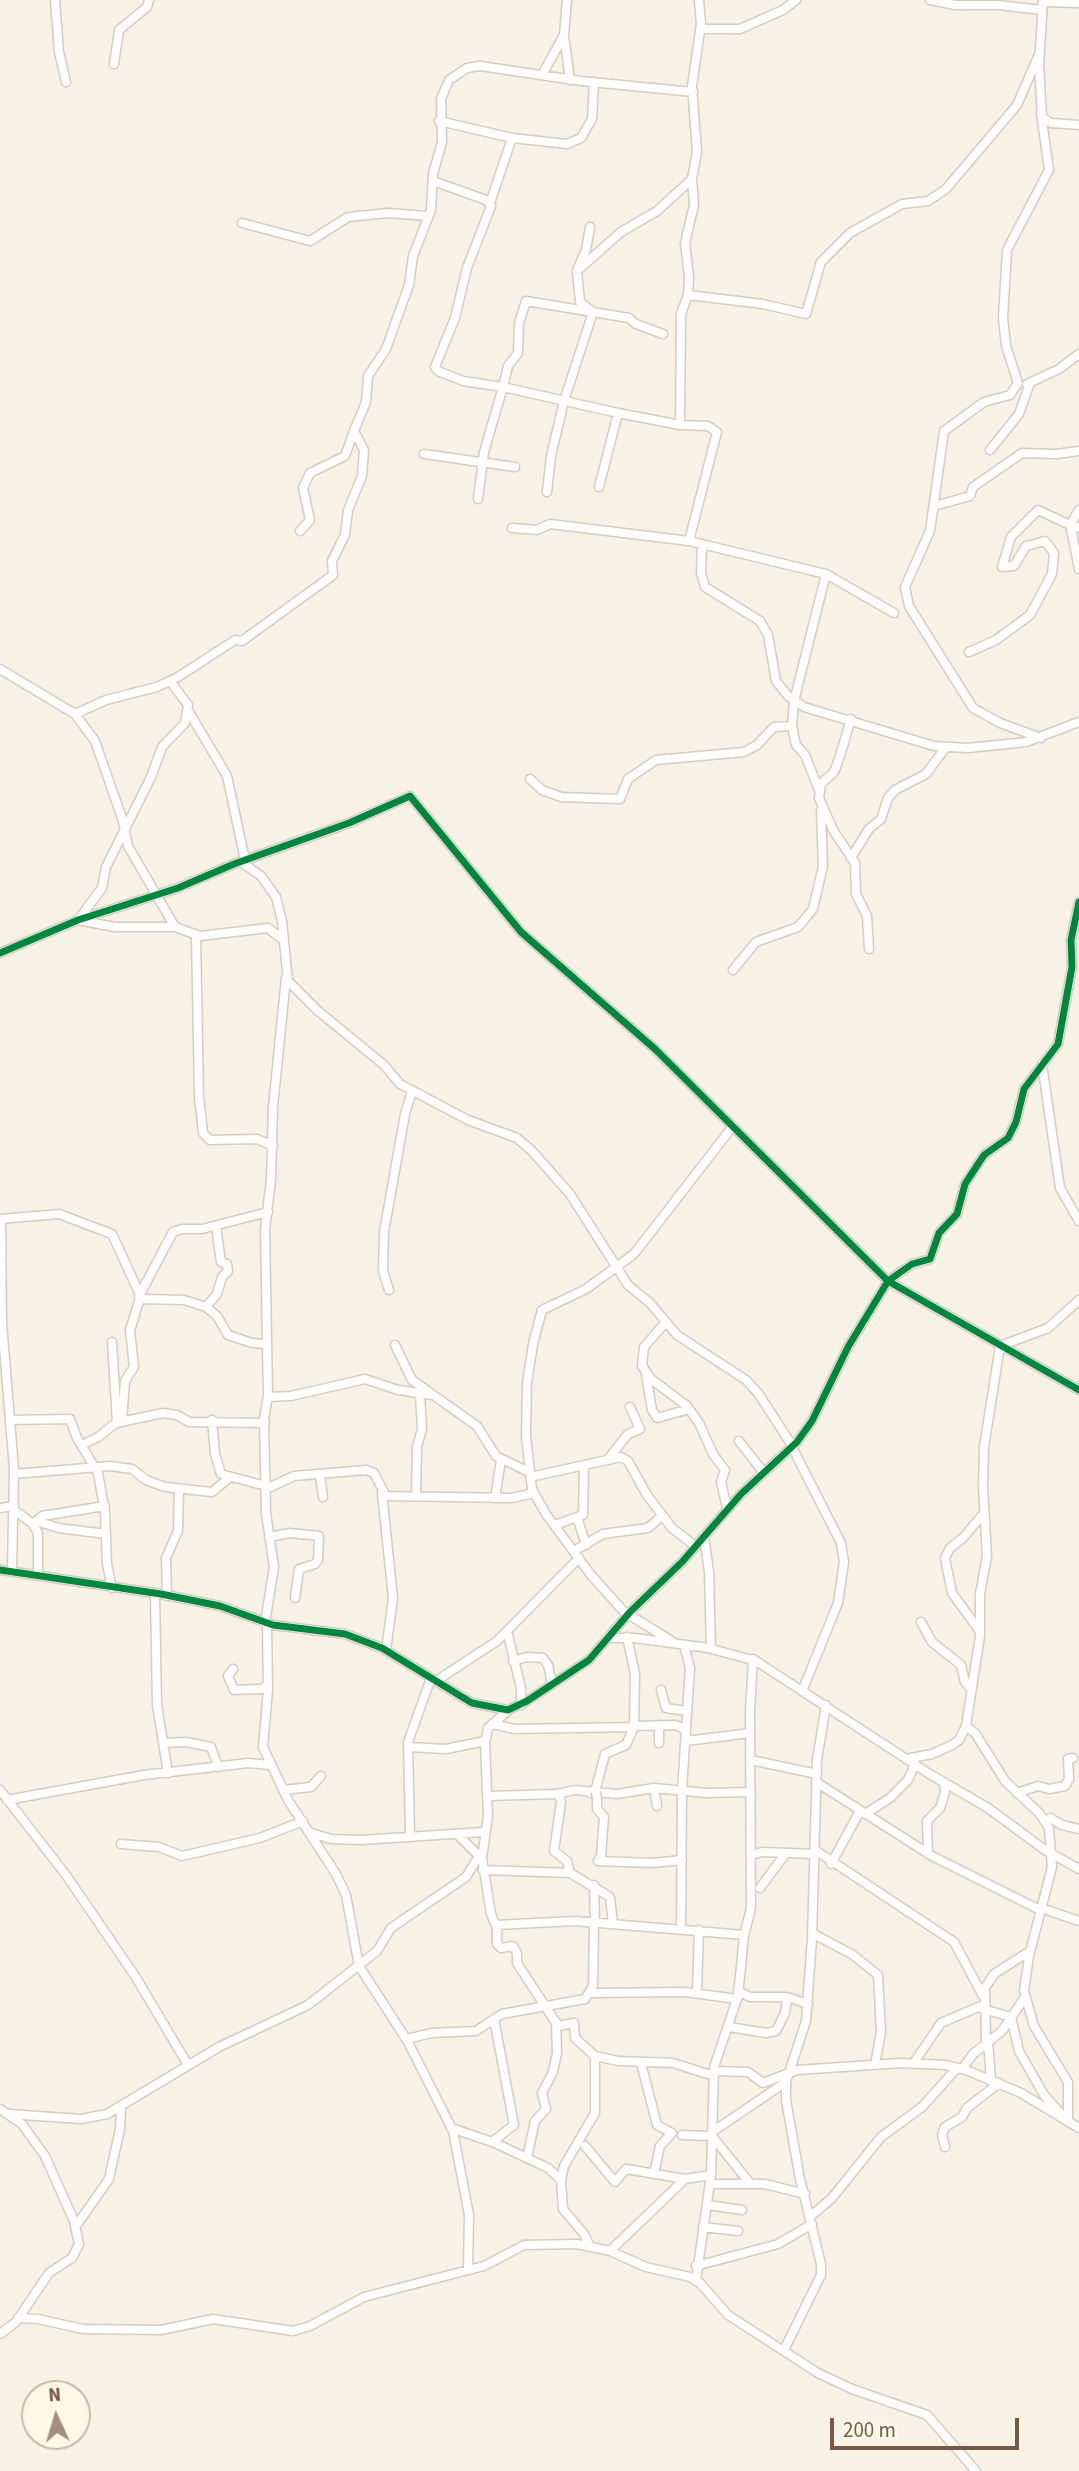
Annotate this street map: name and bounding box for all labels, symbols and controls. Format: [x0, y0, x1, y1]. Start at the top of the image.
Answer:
north arrow [21, 2380, 91, 2450]
text: N [47, 2382, 62, 2409]
scale bar [834, 2404, 1023, 2448]
text: 200 m [843, 2415, 896, 2445]

